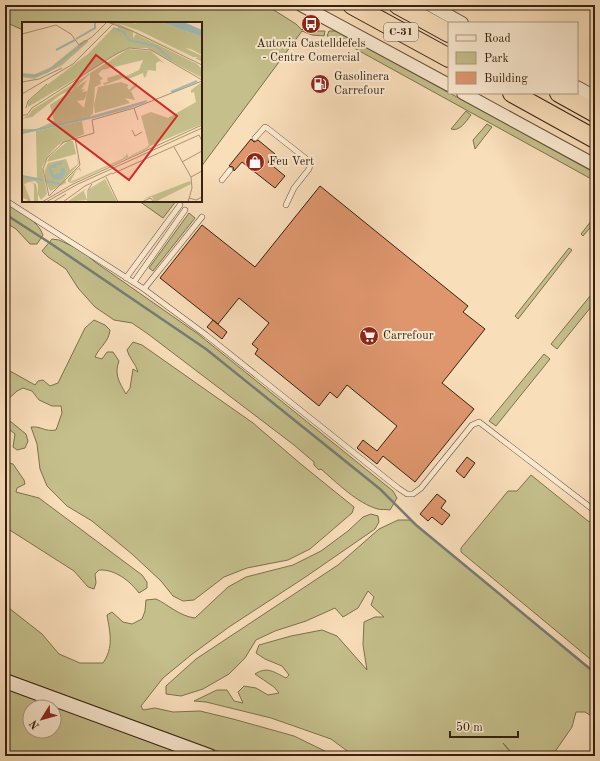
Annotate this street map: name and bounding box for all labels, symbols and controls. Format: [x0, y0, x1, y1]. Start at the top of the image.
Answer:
bus stop icon: Autovia Castelldefels - Centre Comercial [300, 13, 322, 35]
inset map [22, 22, 202, 202]
legend [448, 22, 578, 94]
road number: C-31 [384, 23, 418, 41]
text: Road [484, 33, 511, 45]
place label: Autovia Castelldefels - Centre Comercial [256, 38, 366, 64]
text: Park [484, 53, 509, 65]
place label: Gasolinera Carrefour [334, 71, 389, 97]
fuel station icon: Gasolinera Carrefour [309, 73, 331, 95]
text: Building [484, 73, 528, 85]
shop icon: Feu Vert [244, 151, 266, 173]
place label: Feu Vert [269, 156, 314, 168]
supermarket icon: Carrefour [358, 325, 380, 347]
place label: Carrefour [383, 330, 434, 342]
north arrow [22, 699, 62, 739]
scale bar [450, 713, 518, 739]
text: N [28, 717, 42, 731]
text: 50 m [456, 721, 483, 734]

